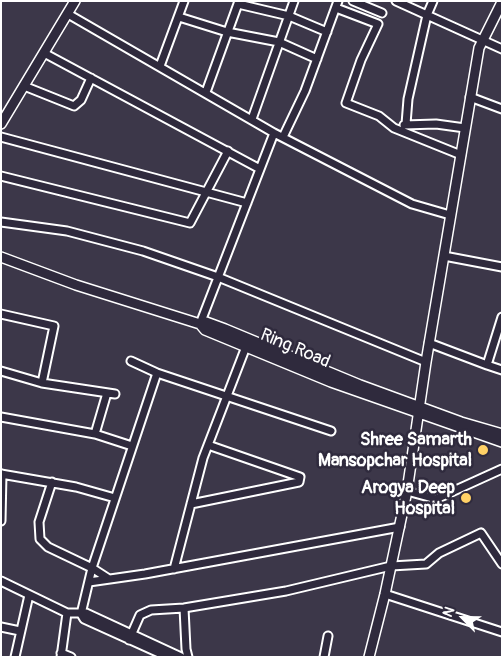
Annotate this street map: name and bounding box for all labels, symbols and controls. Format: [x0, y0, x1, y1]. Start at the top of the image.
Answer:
street label: Ring Road [257, 325, 333, 373]
place label: Shree Samarth Mansopchar Hospital [318, 429, 472, 472]
marker: Shree Samarth Mansopchar Hospital [476, 443, 490, 457]
place label: Arogya Deep Hospital [361, 477, 455, 520]
marker: Arogya Deep Hospital [459, 491, 473, 505]
north arrow [438, 593, 488, 643]
text: N [439, 604, 458, 620]

